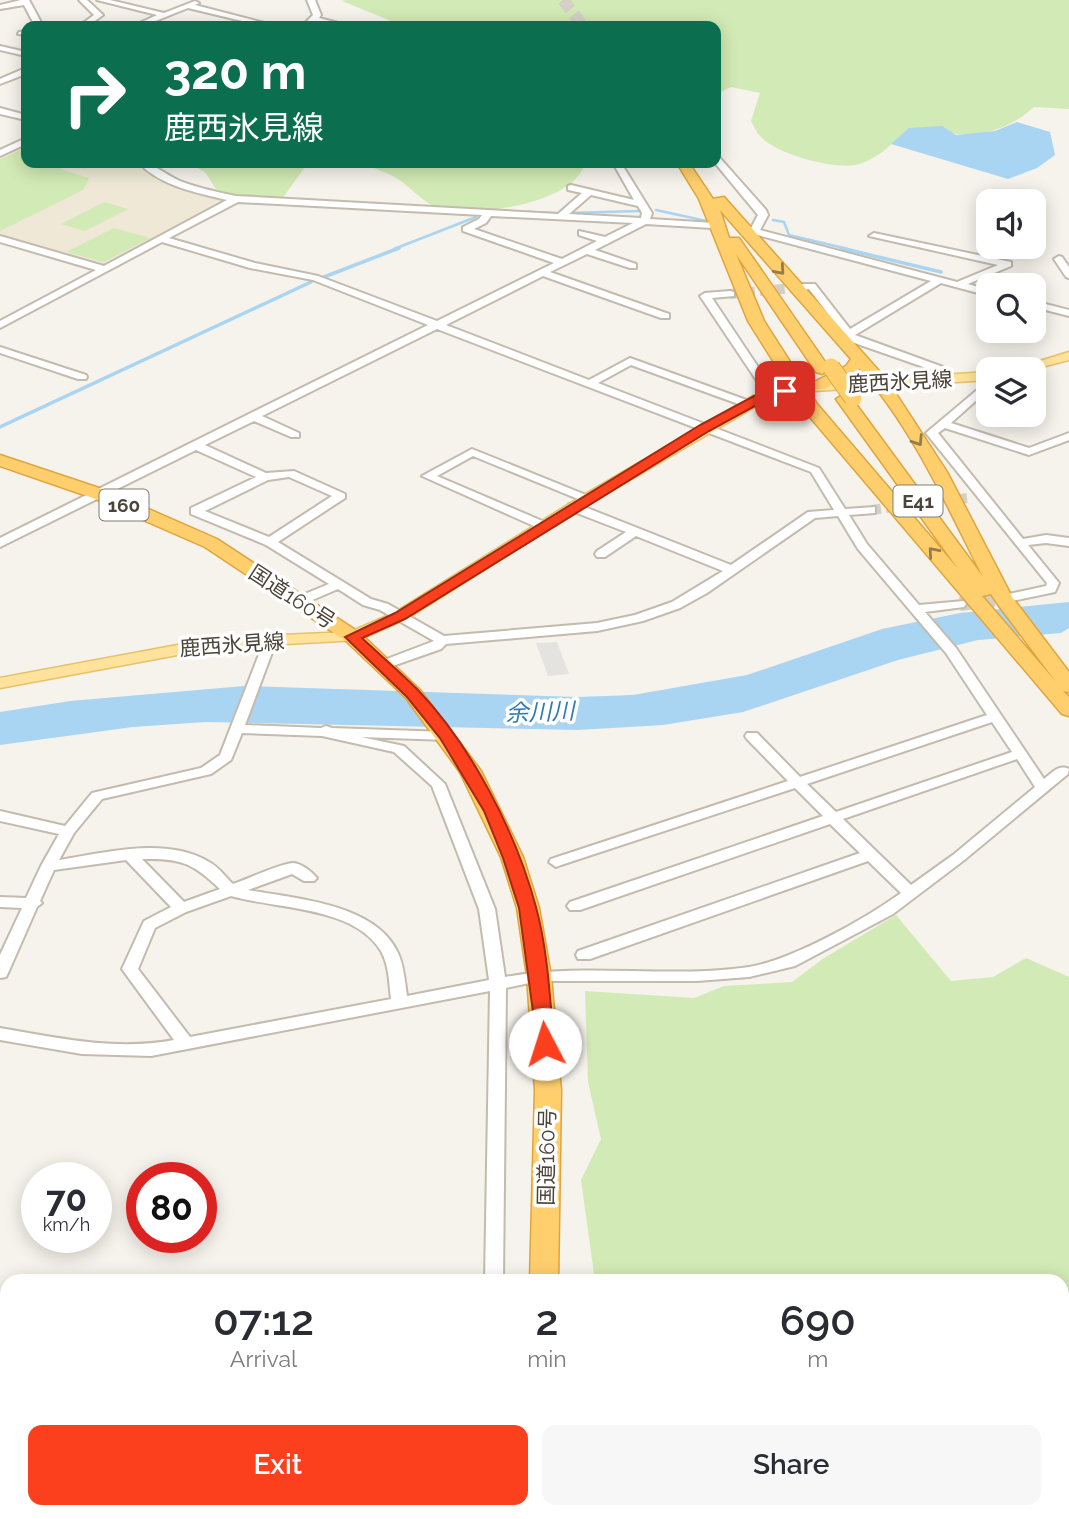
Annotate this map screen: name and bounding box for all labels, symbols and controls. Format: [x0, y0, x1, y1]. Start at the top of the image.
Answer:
text: 320 m [164, 43, 306, 100]
icon: right [49, 49, 140, 140]
text: 鹿西氷見線 [164, 109, 324, 146]
map controls [976, 189, 1046, 427]
button: sound [976, 189, 1046, 259]
one-way arrow [772, 262, 784, 275]
button: search [976, 273, 1046, 343]
button: layers [976, 357, 1046, 427]
pin [755, 361, 815, 421]
street label: 鹿西氷見線 [847, 366, 953, 397]
icon: arrive [766, 372, 804, 410]
one-way arrow [909, 433, 922, 446]
road number: E41 [894, 486, 942, 516]
road number: 160 [100, 490, 148, 520]
one-way arrow [929, 547, 941, 560]
street label: 国道160号 [245, 560, 340, 634]
street label: 鹿西氷見線 [179, 628, 285, 661]
water label: 余川川 [505, 697, 578, 726]
position arrow [508, 1007, 582, 1081]
street label: 国道160号 [533, 1108, 560, 1206]
speed limit sign: 80 [126, 1162, 217, 1253]
text: 70 [46, 1178, 87, 1219]
text: km/h [43, 1214, 90, 1235]
text: 07:12 [213, 1296, 314, 1345]
text: 2 [535, 1296, 559, 1345]
text: 690 [780, 1296, 856, 1345]
text: Arrival [230, 1345, 297, 1372]
text: min [527, 1345, 567, 1372]
text: m [807, 1345, 828, 1372]
button: Exit [28, 1425, 528, 1505]
button: Share [542, 1425, 1041, 1505]

